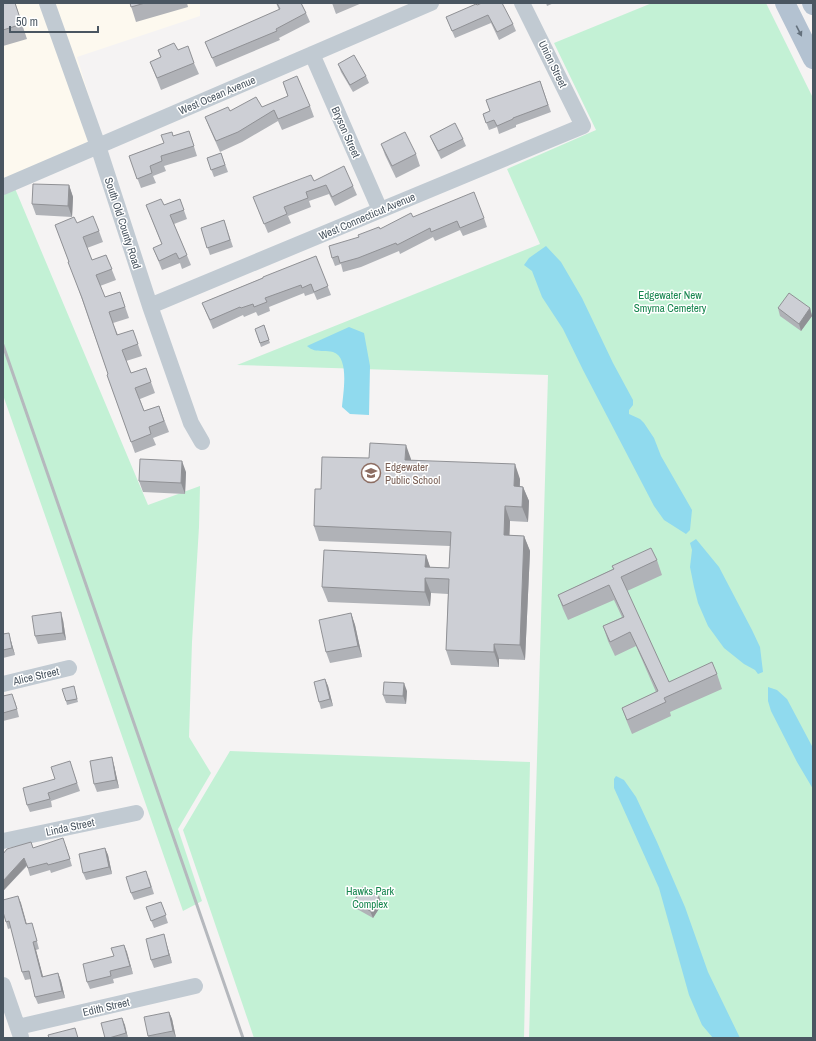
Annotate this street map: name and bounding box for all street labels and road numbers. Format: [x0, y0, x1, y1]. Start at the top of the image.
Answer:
street label: Union Street [536, 38, 571, 90]
street label: West Ocean Avenue [177, 73, 257, 117]
street label: Bryson Street [328, 104, 364, 160]
street label: South Old County Road [102, 176, 144, 270]
street label: West Connecticut Avenue [317, 189, 417, 243]
street label: Alice Street [11, 664, 61, 688]
street label: Linda Street [45, 815, 96, 839]
street label: Edith Street [81, 995, 131, 1019]

